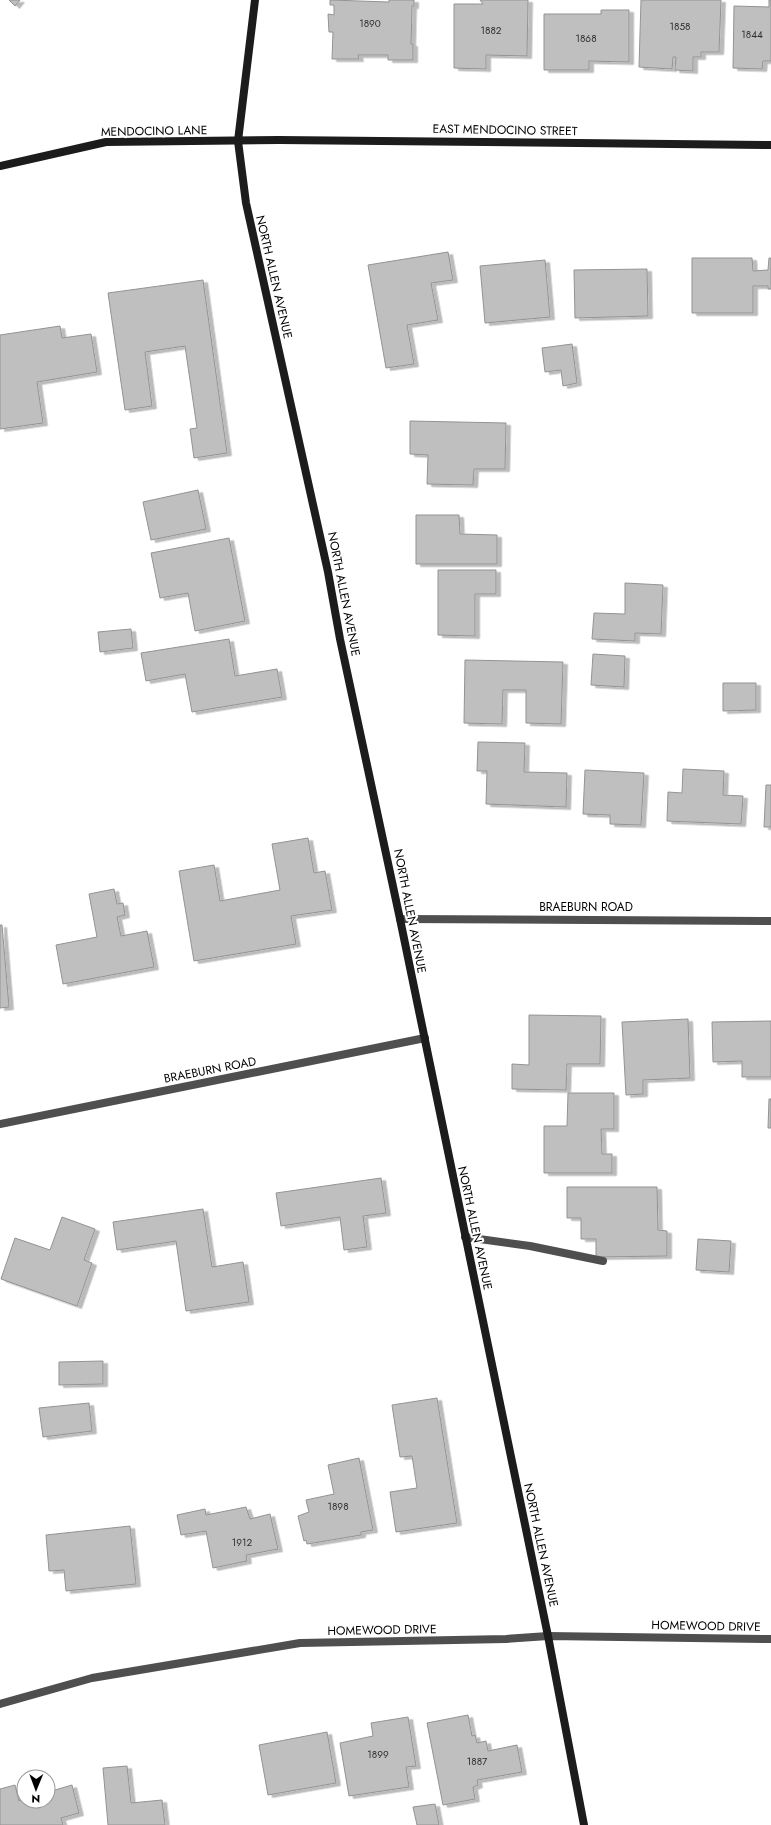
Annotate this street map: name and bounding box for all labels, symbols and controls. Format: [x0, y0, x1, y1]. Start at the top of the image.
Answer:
house number: 1890 [359, 16, 381, 31]
house number: 1858 [669, 19, 691, 34]
house number: 1882 [480, 23, 502, 38]
house number: 1844 [741, 27, 763, 42]
house number: 1868 [575, 31, 597, 46]
street label: EAST MENDOCINO STREET [432, 120, 578, 140]
street label: MENDOCINO LANE [101, 121, 207, 141]
street label: NORTH ALLEN AVENUE [251, 214, 297, 340]
street label: NORTH ALLEN AVENUE [323, 530, 365, 658]
street label: NORTH ALLEN AVENUE [389, 847, 431, 975]
street label: BRAEBURN ROAD [539, 898, 633, 916]
street label: BRAEBURN ROAD [162, 1052, 258, 1088]
street label: NORTH ALLEN AVENUE [453, 1164, 497, 1292]
street label: NORTH ALLEN AVENUE [519, 1481, 563, 1609]
house number: 1898 [327, 1499, 349, 1514]
house number: 1912 [232, 1535, 253, 1550]
street label: HOMEWOOD DRIVE [651, 1616, 761, 1636]
street label: HOMEWOOD DRIVE [327, 1620, 437, 1640]
house number: 1899 [367, 1747, 389, 1762]
house number: 1887 [467, 1754, 488, 1769]
north arrow [16, 1769, 56, 1809]
text: N [31, 1791, 40, 1807]

